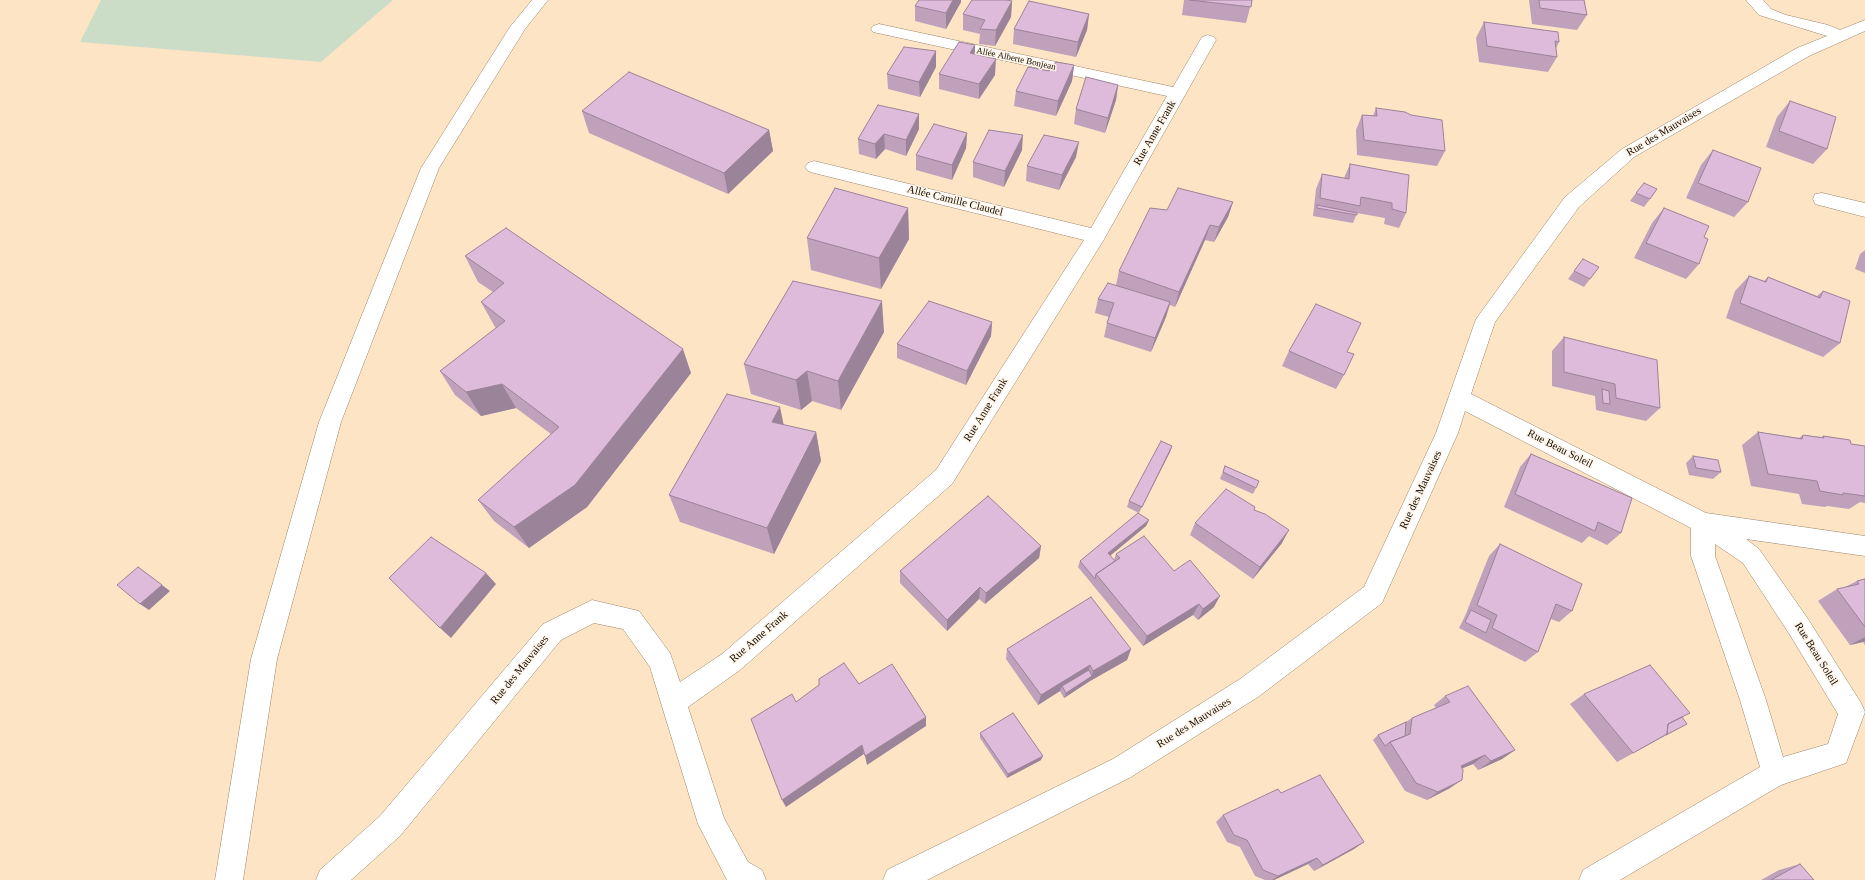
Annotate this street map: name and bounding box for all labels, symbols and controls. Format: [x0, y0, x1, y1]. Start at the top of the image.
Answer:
street label: Allée Alberte Bonjean [975, 45, 1057, 73]
street label: Rue Anne Frank [1131, 98, 1179, 168]
street label: Rue des Mauvaises [1624, 104, 1704, 160]
street label: Allée Camille Claudel [906, 183, 1004, 219]
street label: Rue Anne Frank [961, 376, 1011, 444]
street label: Rue Beau Soleil [1525, 427, 1595, 471]
street label: Rue des Mauvaises [1397, 449, 1445, 531]
street label: Rue Anne Frank [727, 608, 791, 666]
street label: Rue Beau Soleil [1791, 620, 1841, 688]
street label: Rue des Mauvaises [488, 633, 552, 707]
street label: Rue des Mauvaises [1154, 695, 1234, 751]

